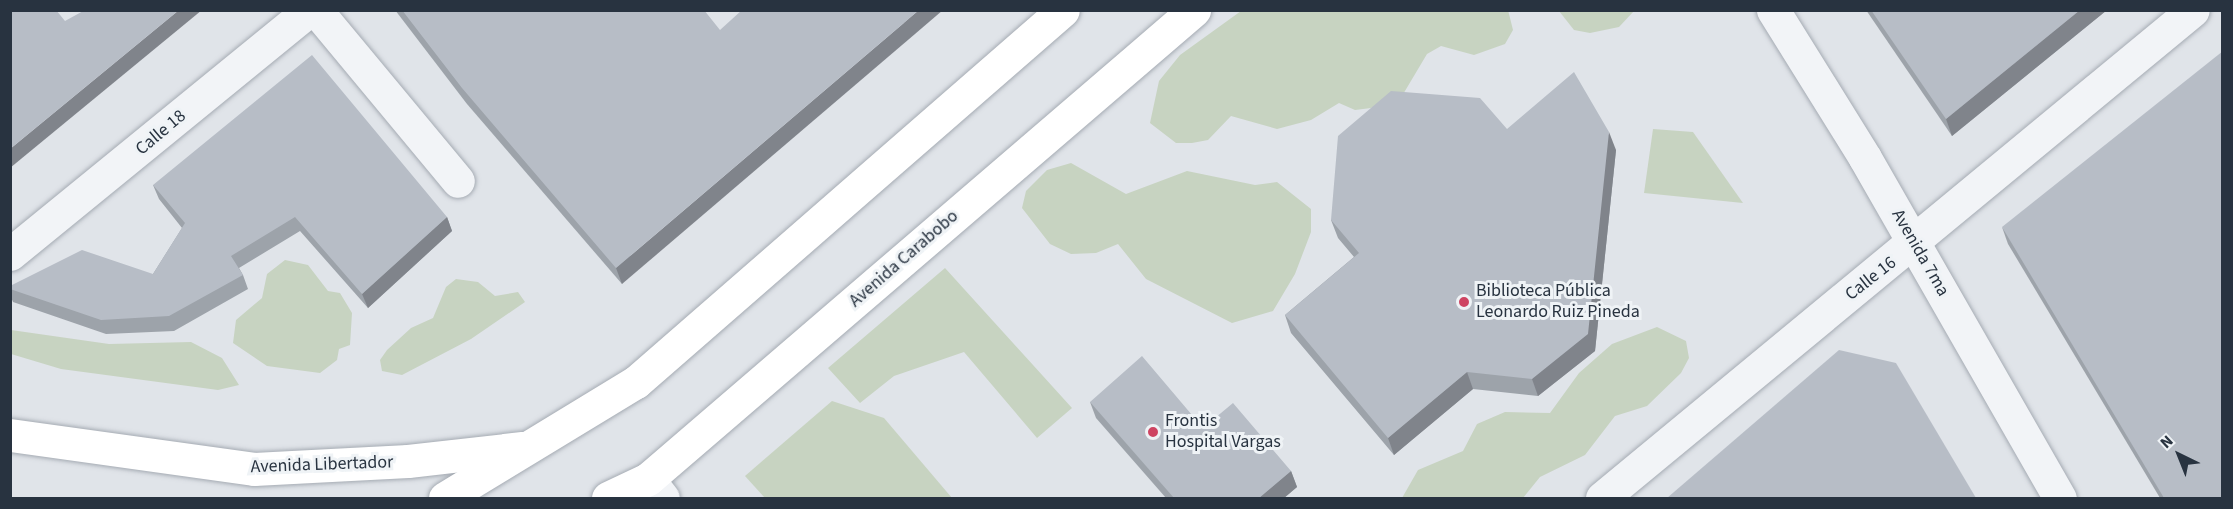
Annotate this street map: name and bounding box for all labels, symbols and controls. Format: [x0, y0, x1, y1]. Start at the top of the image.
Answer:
street label: Calle 18 [131, 106, 191, 160]
street label: Avenida Carabobo [845, 206, 963, 312]
street label: Avenida 7ma [1886, 206, 1954, 300]
street label: Calle 16 [1841, 252, 1901, 306]
place label: Biblioteca Pública Leonardo Ruiz Pineda [1476, 281, 1640, 324]
marker: Biblioteca Pública Leonardo Ruiz Pineda [1457, 295, 1471, 309]
place label: Frontis Hospital Vargas [1165, 411, 1281, 454]
marker: Frontis Hospital Vargas [1146, 425, 1160, 439]
north arrow [2149, 425, 2209, 485]
text: N [2155, 430, 2178, 454]
street label: Avenida Libertador [250, 452, 394, 478]

